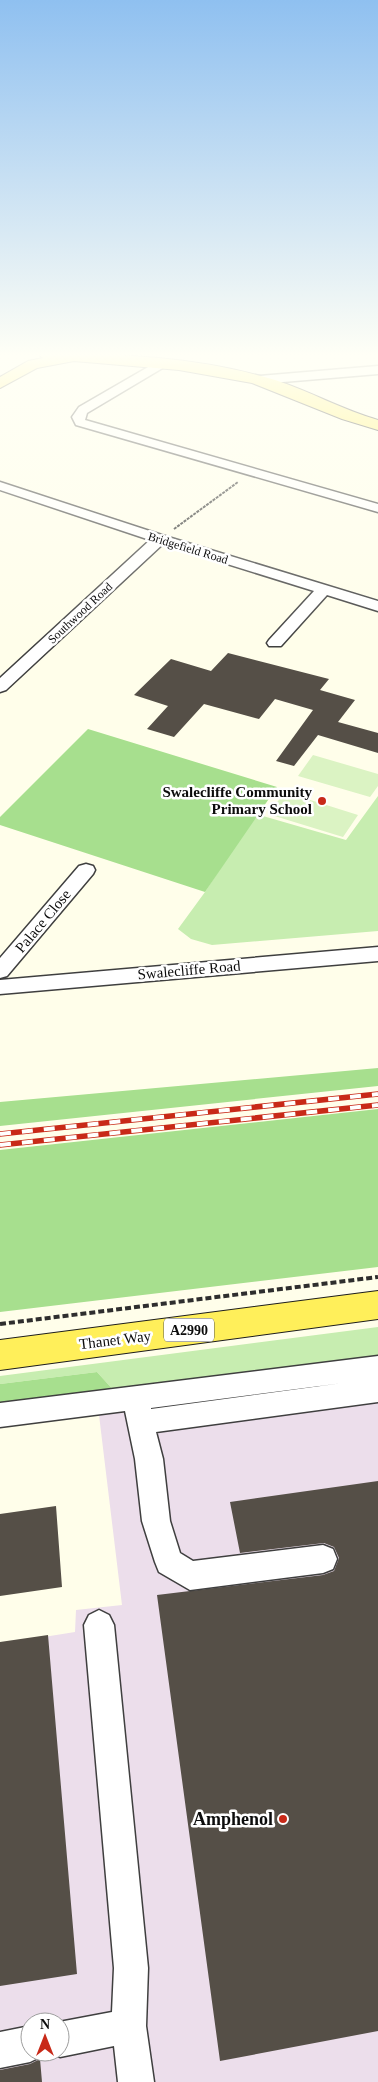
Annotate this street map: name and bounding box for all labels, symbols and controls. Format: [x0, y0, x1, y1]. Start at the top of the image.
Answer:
street label: Bridgefield Road [146, 529, 230, 567]
street label: Southwood Road [45, 580, 115, 646]
place label: Swalecliffe Community Primary School [162, 784, 312, 817]
marker: Swalecliffe Community Primary School [316, 795, 328, 807]
street label: Palace Close [12, 886, 74, 956]
street label: Swalecliffe Road [137, 957, 242, 982]
road number: A2990 [164, 1318, 214, 1342]
street label: Thanet Way [78, 1328, 152, 1352]
place label: Amphenol [193, 1809, 273, 1829]
marker: Amphenol [277, 1813, 289, 1825]
north arrow [20, 2012, 70, 2062]
text: N [40, 2017, 50, 2032]

